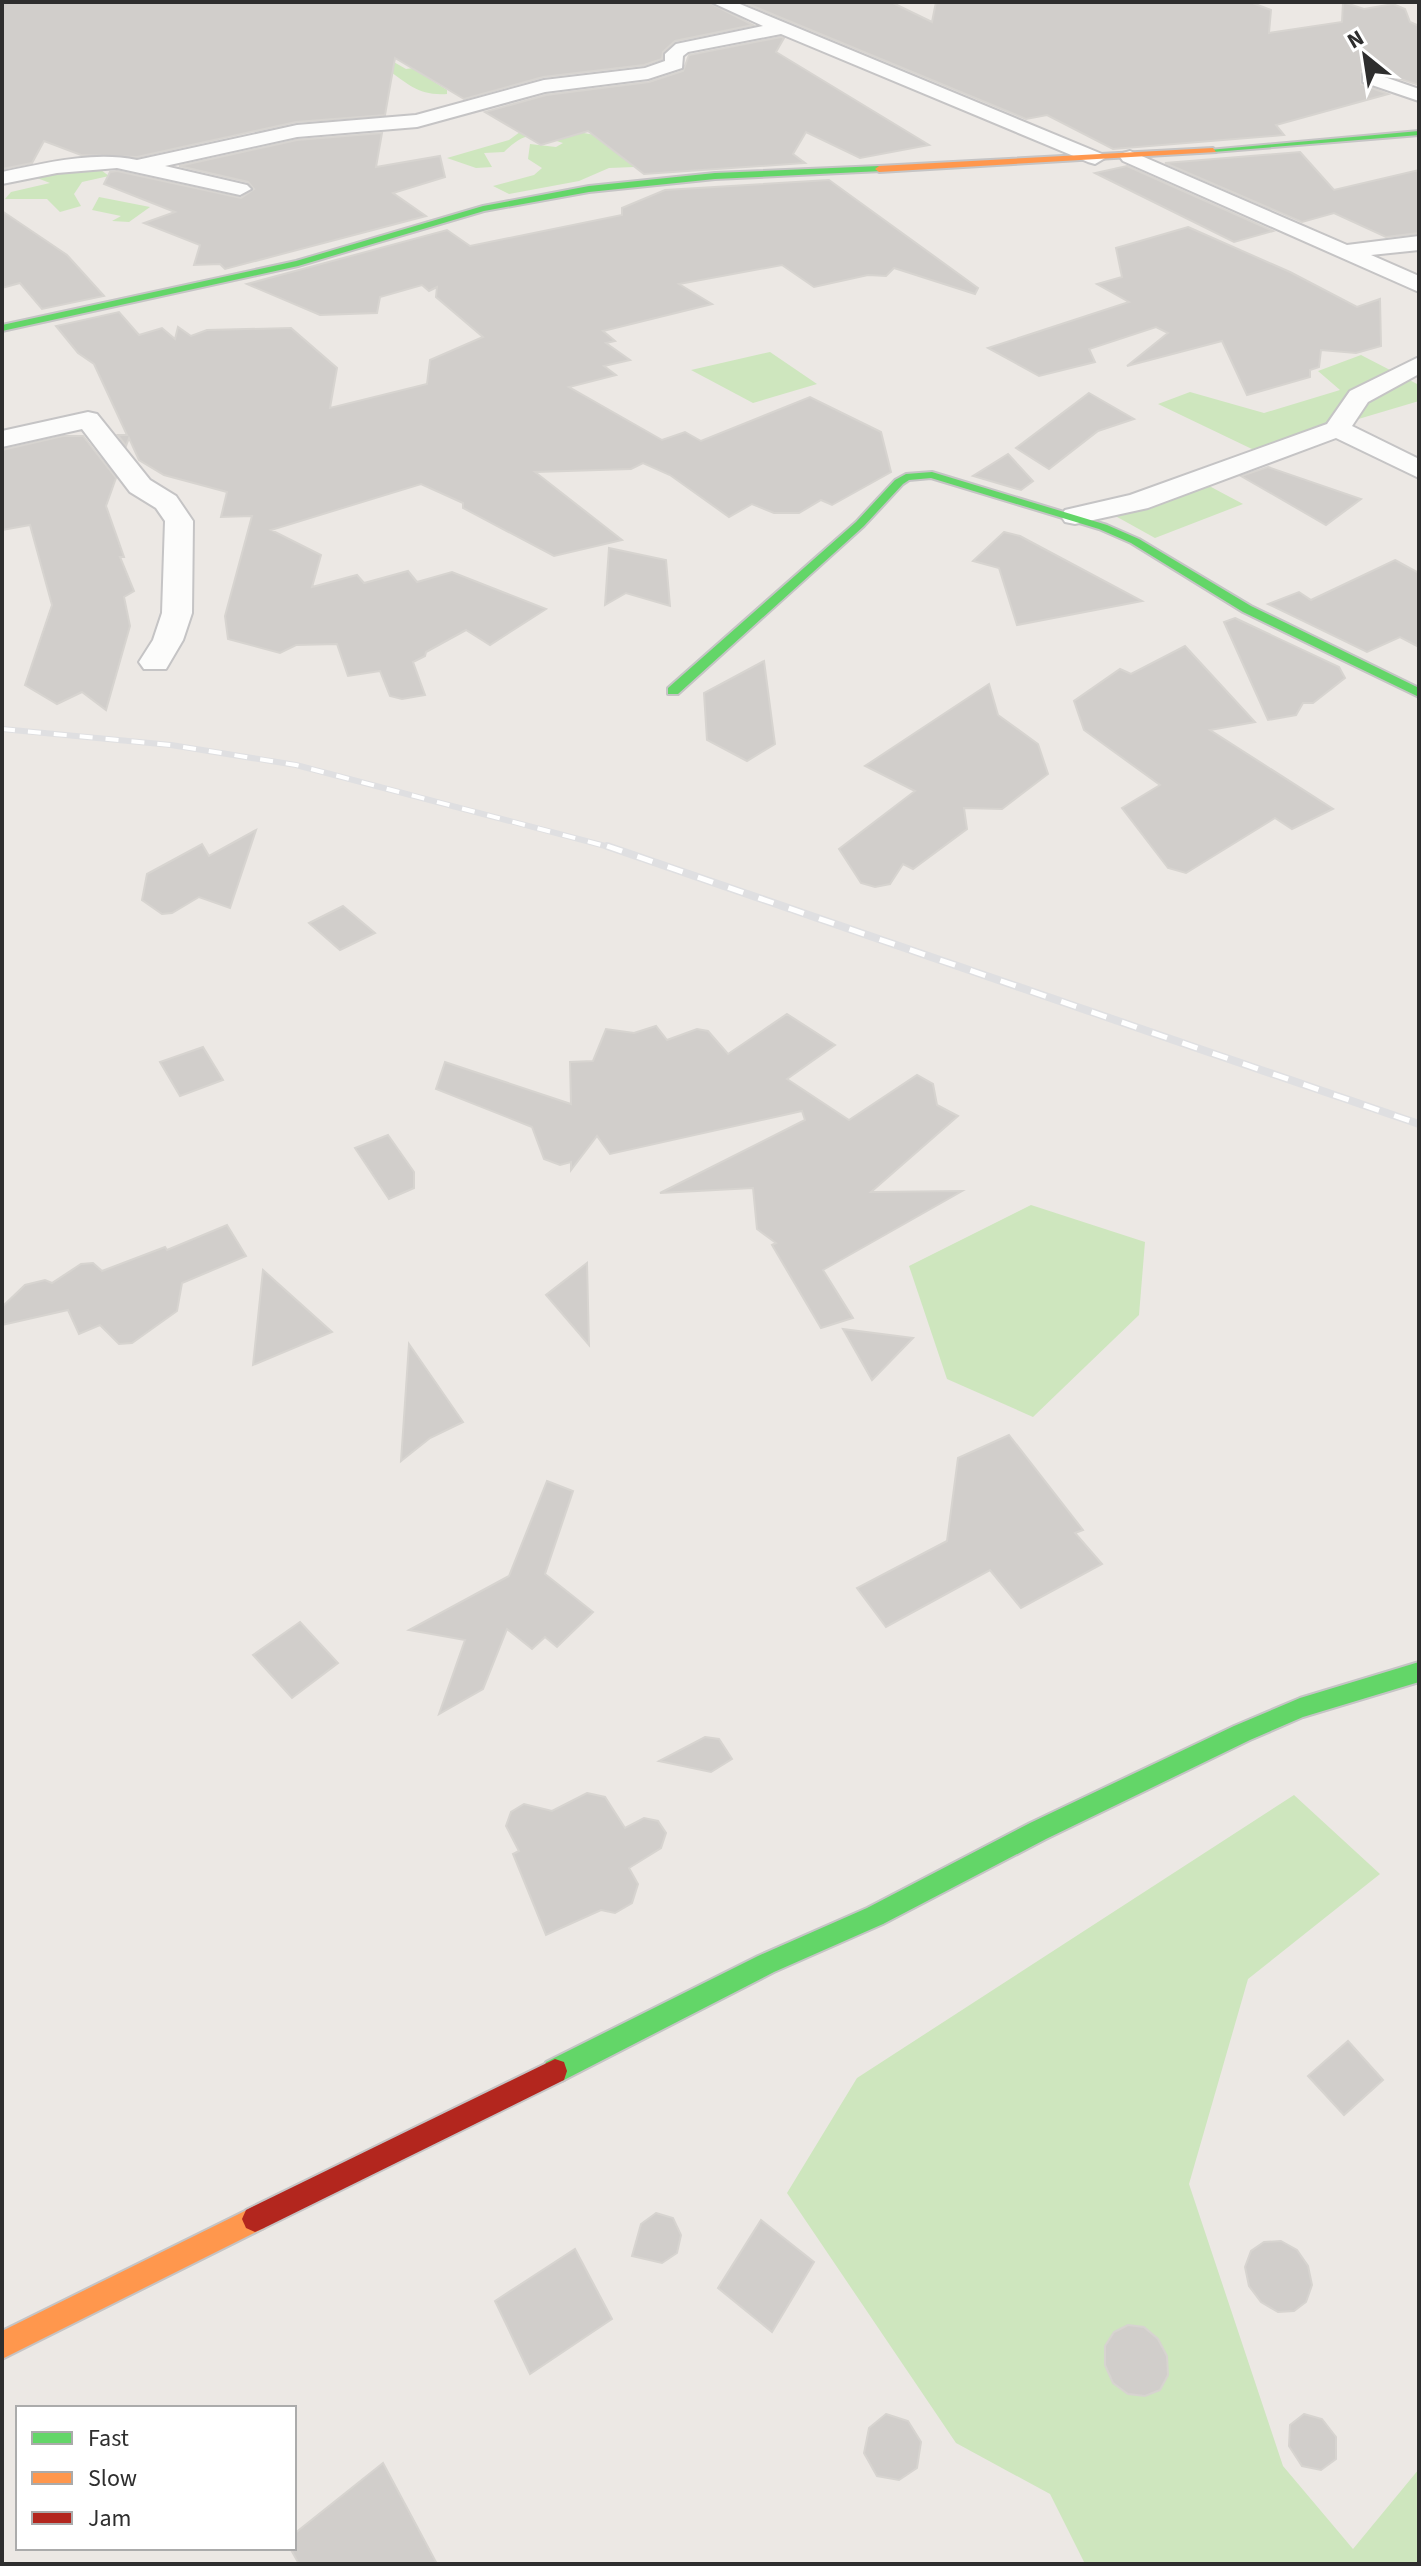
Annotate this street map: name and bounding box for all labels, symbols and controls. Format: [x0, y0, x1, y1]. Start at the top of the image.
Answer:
north arrow [1325, 16, 1405, 96]
text: N [1341, 22, 1370, 57]
legend [16, 2406, 296, 2550]
text: Fast [88, 2421, 129, 2456]
text: Slow [88, 2461, 137, 2496]
text: Jam [88, 2501, 132, 2536]

